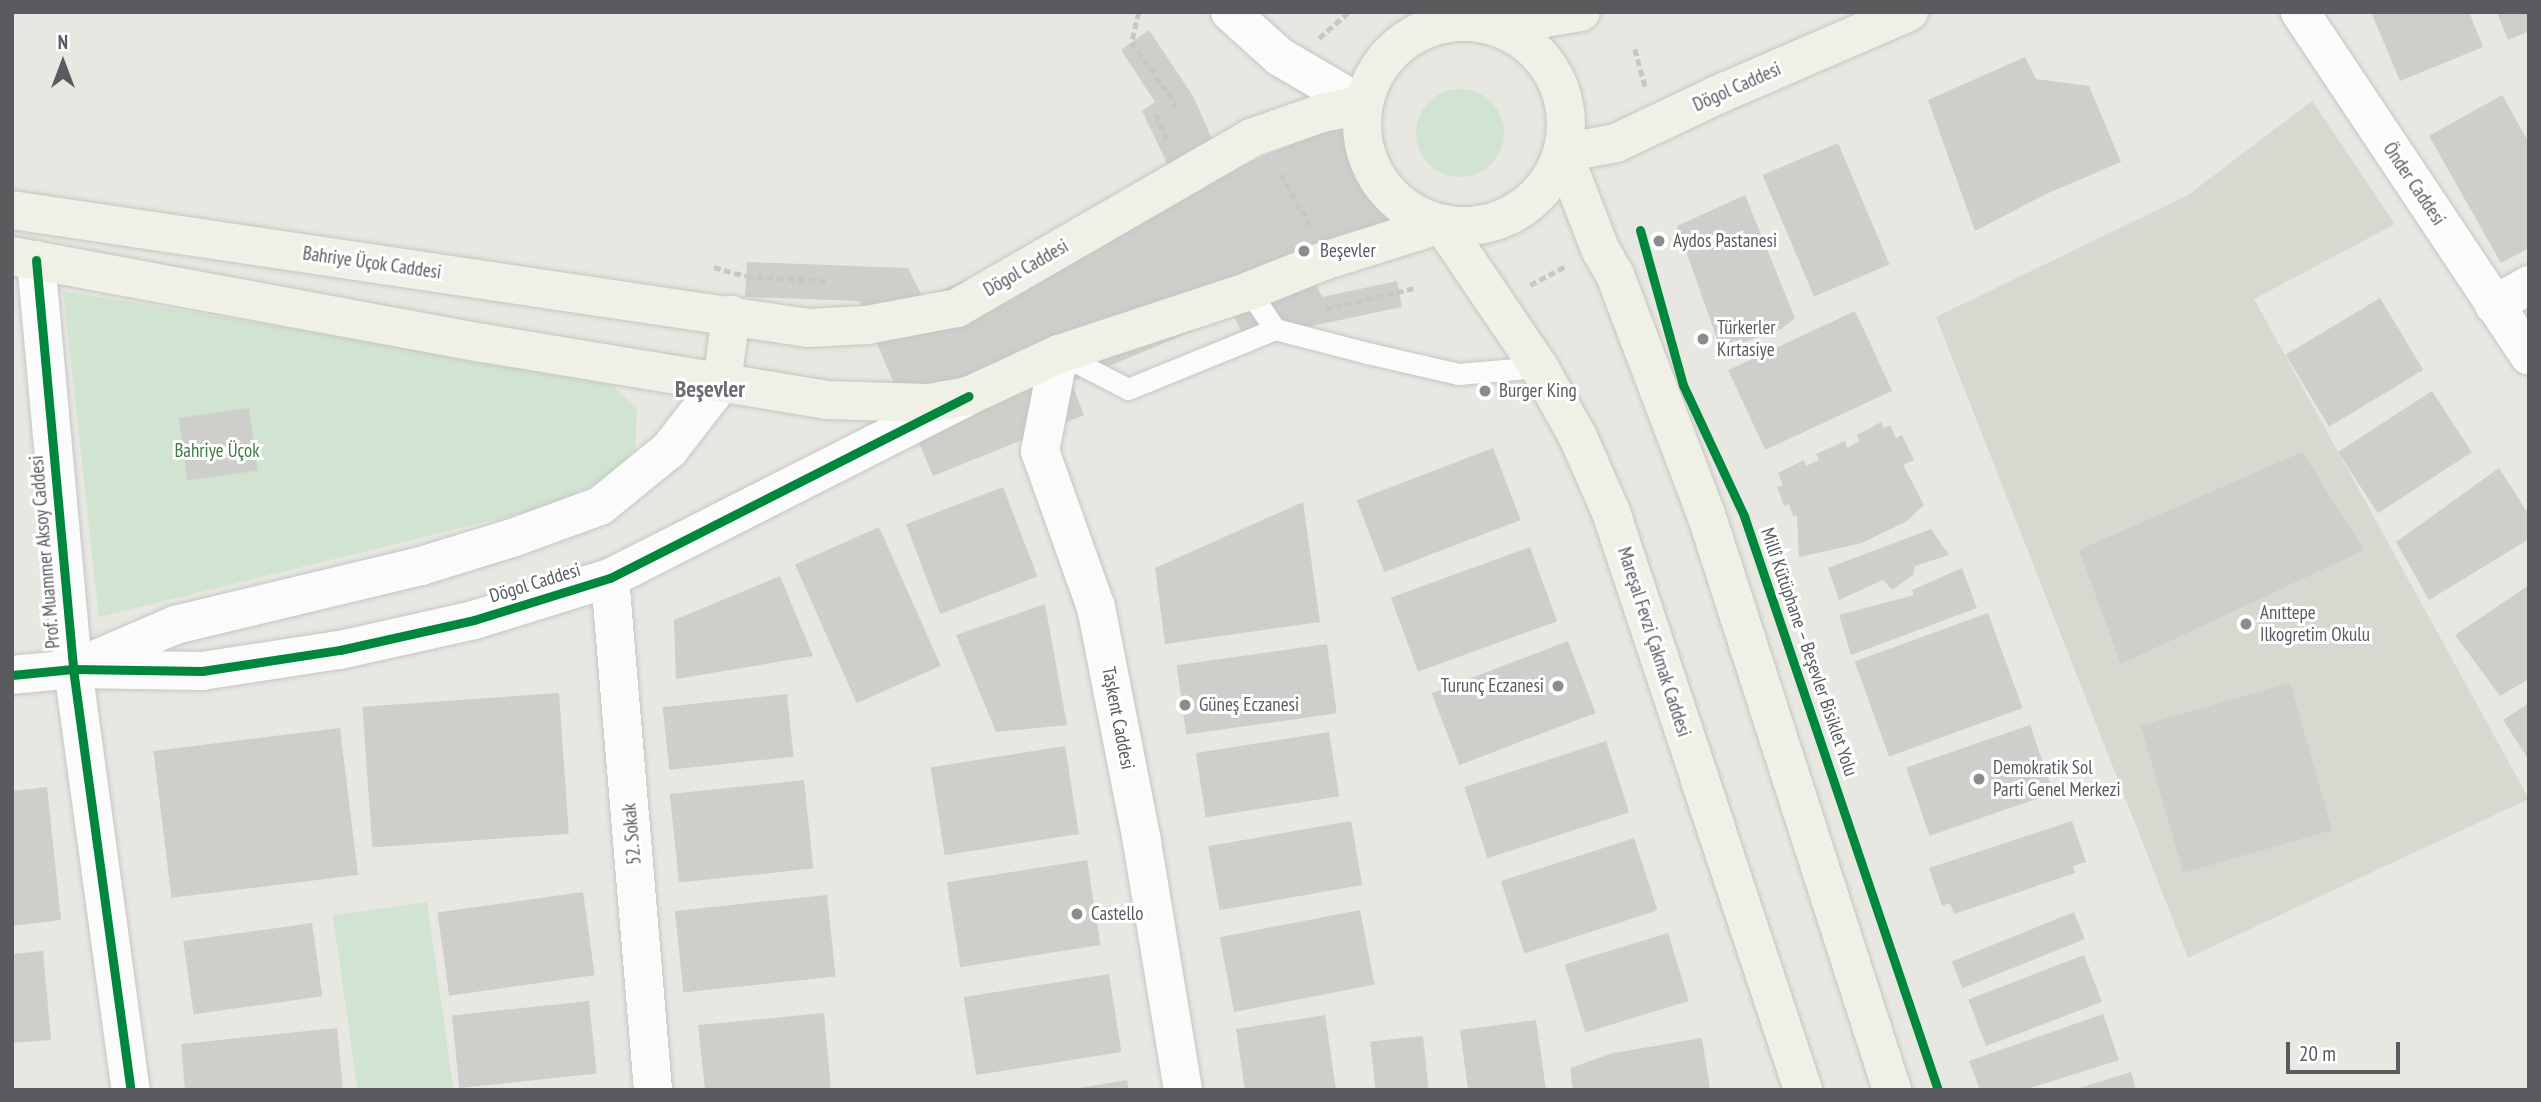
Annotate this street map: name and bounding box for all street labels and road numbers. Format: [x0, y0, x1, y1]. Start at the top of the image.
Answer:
street label: Dögol Caddesi [1689, 57, 1785, 117]
street label: Önder Caddesi [2378, 138, 2450, 230]
street label: Dögol Caddesi [980, 235, 1072, 301]
street label: Bahriye Üçok Caddesi [301, 242, 443, 284]
street label: Prof. Muammer Aksoy Caddesi [25, 453, 65, 651]
street label: Millî Kütüphane – Beşevler Bisiklet Yolu [1755, 524, 1863, 780]
street label: Mareşal Fevzi Çakmak Caddesi [1612, 544, 1696, 740]
street label: Dögol Caddesi [487, 558, 583, 608]
street label: Taşkent Caddesi [1097, 665, 1139, 771]
street label: 52. Sokak [618, 802, 646, 866]

